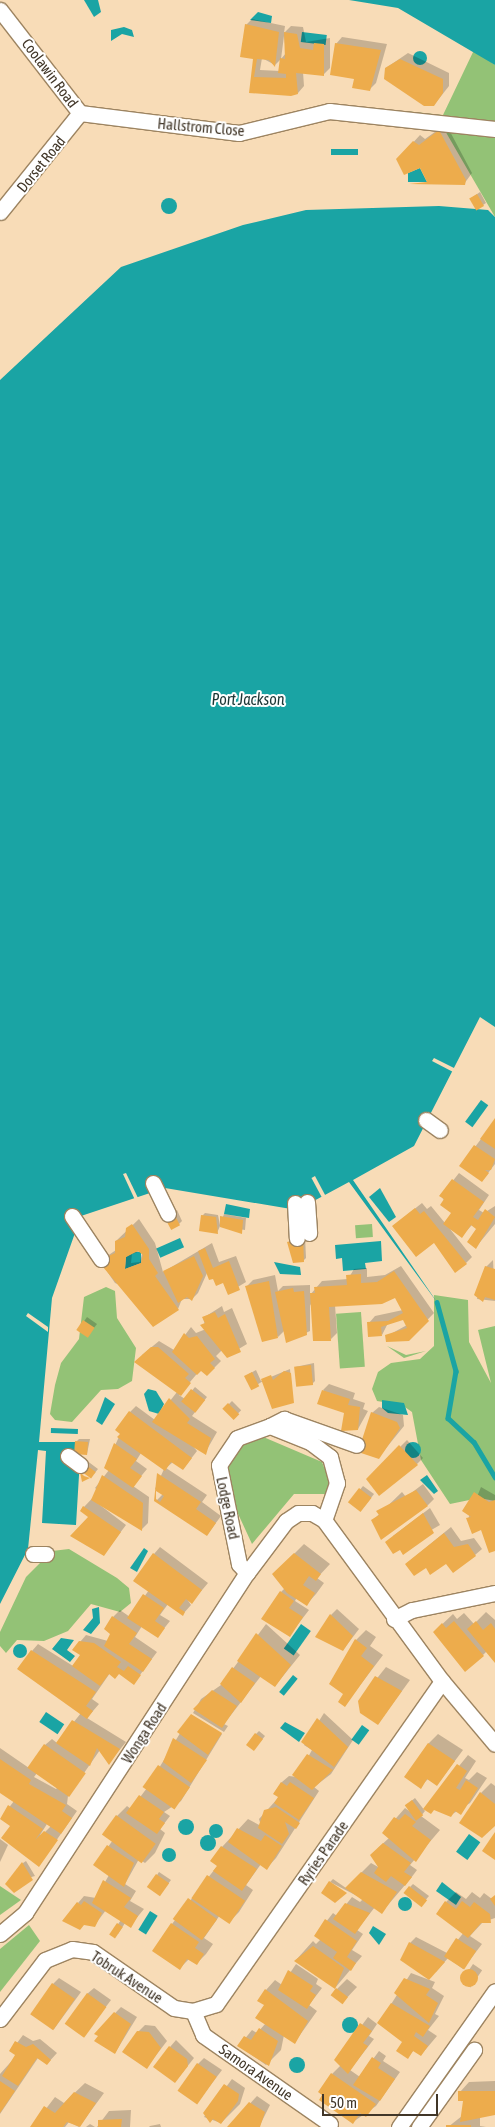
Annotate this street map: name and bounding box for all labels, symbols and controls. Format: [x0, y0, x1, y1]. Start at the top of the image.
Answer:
street label: Coolawin Road [18, 35, 82, 111]
street label: Hallstrom Close [157, 114, 245, 140]
street label: Dorset Road [13, 132, 69, 196]
water label: Port Jackson [211, 689, 285, 709]
street label: Lodge Road [213, 1475, 243, 1541]
street label: Wonga Road [118, 1699, 170, 1767]
street label: Ryries Parade [294, 1817, 352, 1889]
street label: Tobruk Avenue [88, 1947, 166, 2007]
street label: Samora Avenue [216, 2040, 296, 2104]
scale bar [325, 2084, 441, 2116]
text: 50 m [330, 2094, 357, 2111]

